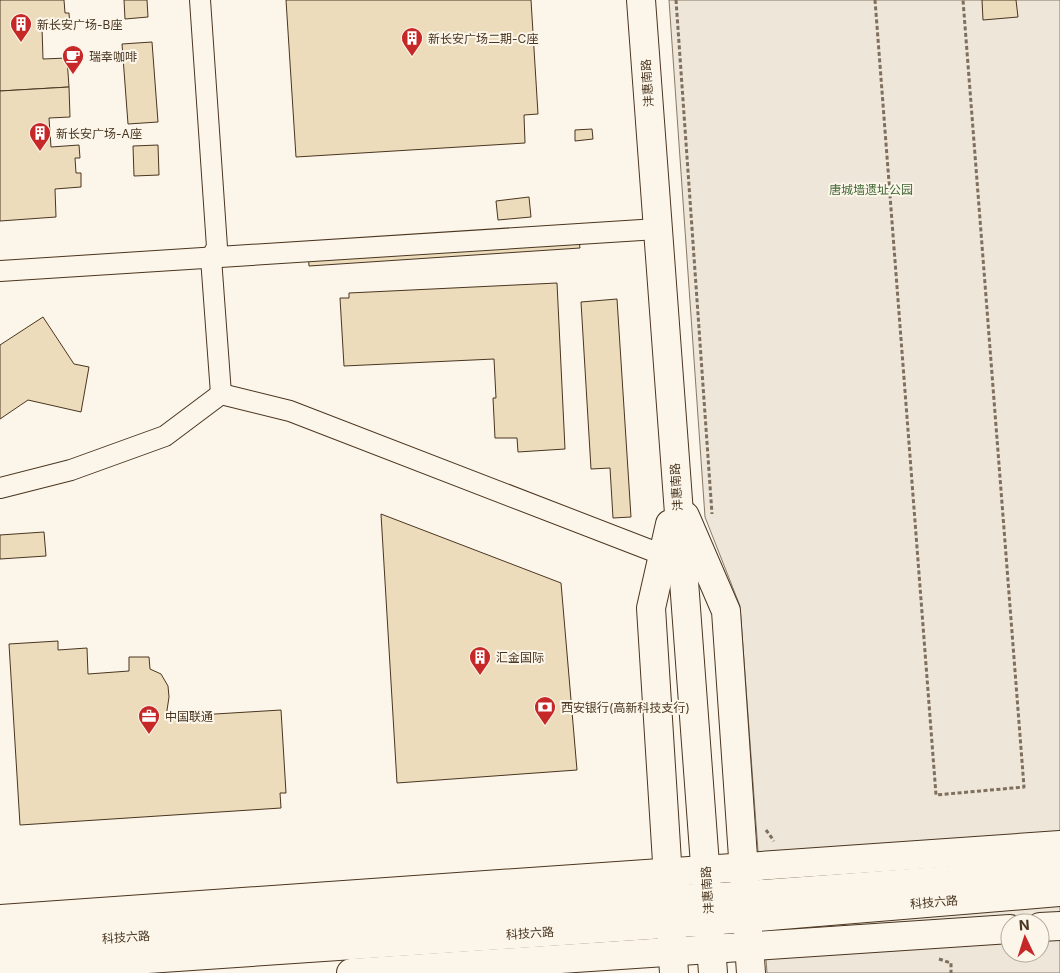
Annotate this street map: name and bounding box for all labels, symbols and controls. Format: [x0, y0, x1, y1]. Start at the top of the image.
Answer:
building icon: 新长安广场-B座 [9, 12, 33, 43]
place label: 新长安广场-B座 [37, 17, 122, 32]
building icon: 新长安广场二期-C座 [400, 26, 424, 57]
place label: 新长安广场二期-C座 [428, 31, 538, 46]
cafe icon: 瑞幸咖啡 [61, 44, 85, 75]
place label: 瑞幸咖啡 [89, 49, 137, 64]
street label: 沣惠南路 [638, 59, 656, 107]
building icon: 新长安广场-A座 [28, 121, 52, 152]
place label: 新长安广场-A座 [56, 126, 142, 141]
park label: 唐城墙遗址公园 [829, 182, 913, 197]
street label: 沣惠南路 [667, 463, 685, 511]
building icon: 汇金国际 [468, 645, 492, 676]
place label: 汇金国际 [496, 650, 544, 665]
bank icon: 西安银行(高新科技支行) [533, 695, 557, 726]
place label: 西安银行(高新科技支行) [561, 700, 690, 715]
office icon: 中国联通 [137, 704, 161, 735]
place label: 中国联通 [165, 709, 213, 724]
street label: 沣惠南路 [698, 866, 716, 914]
street label: 科技六路 [909, 892, 959, 912]
north arrow [1000, 913, 1050, 963]
text: N [1018, 916, 1030, 933]
street label: 科技六路 [506, 924, 554, 942]
street label: 科技六路 [102, 928, 150, 946]

